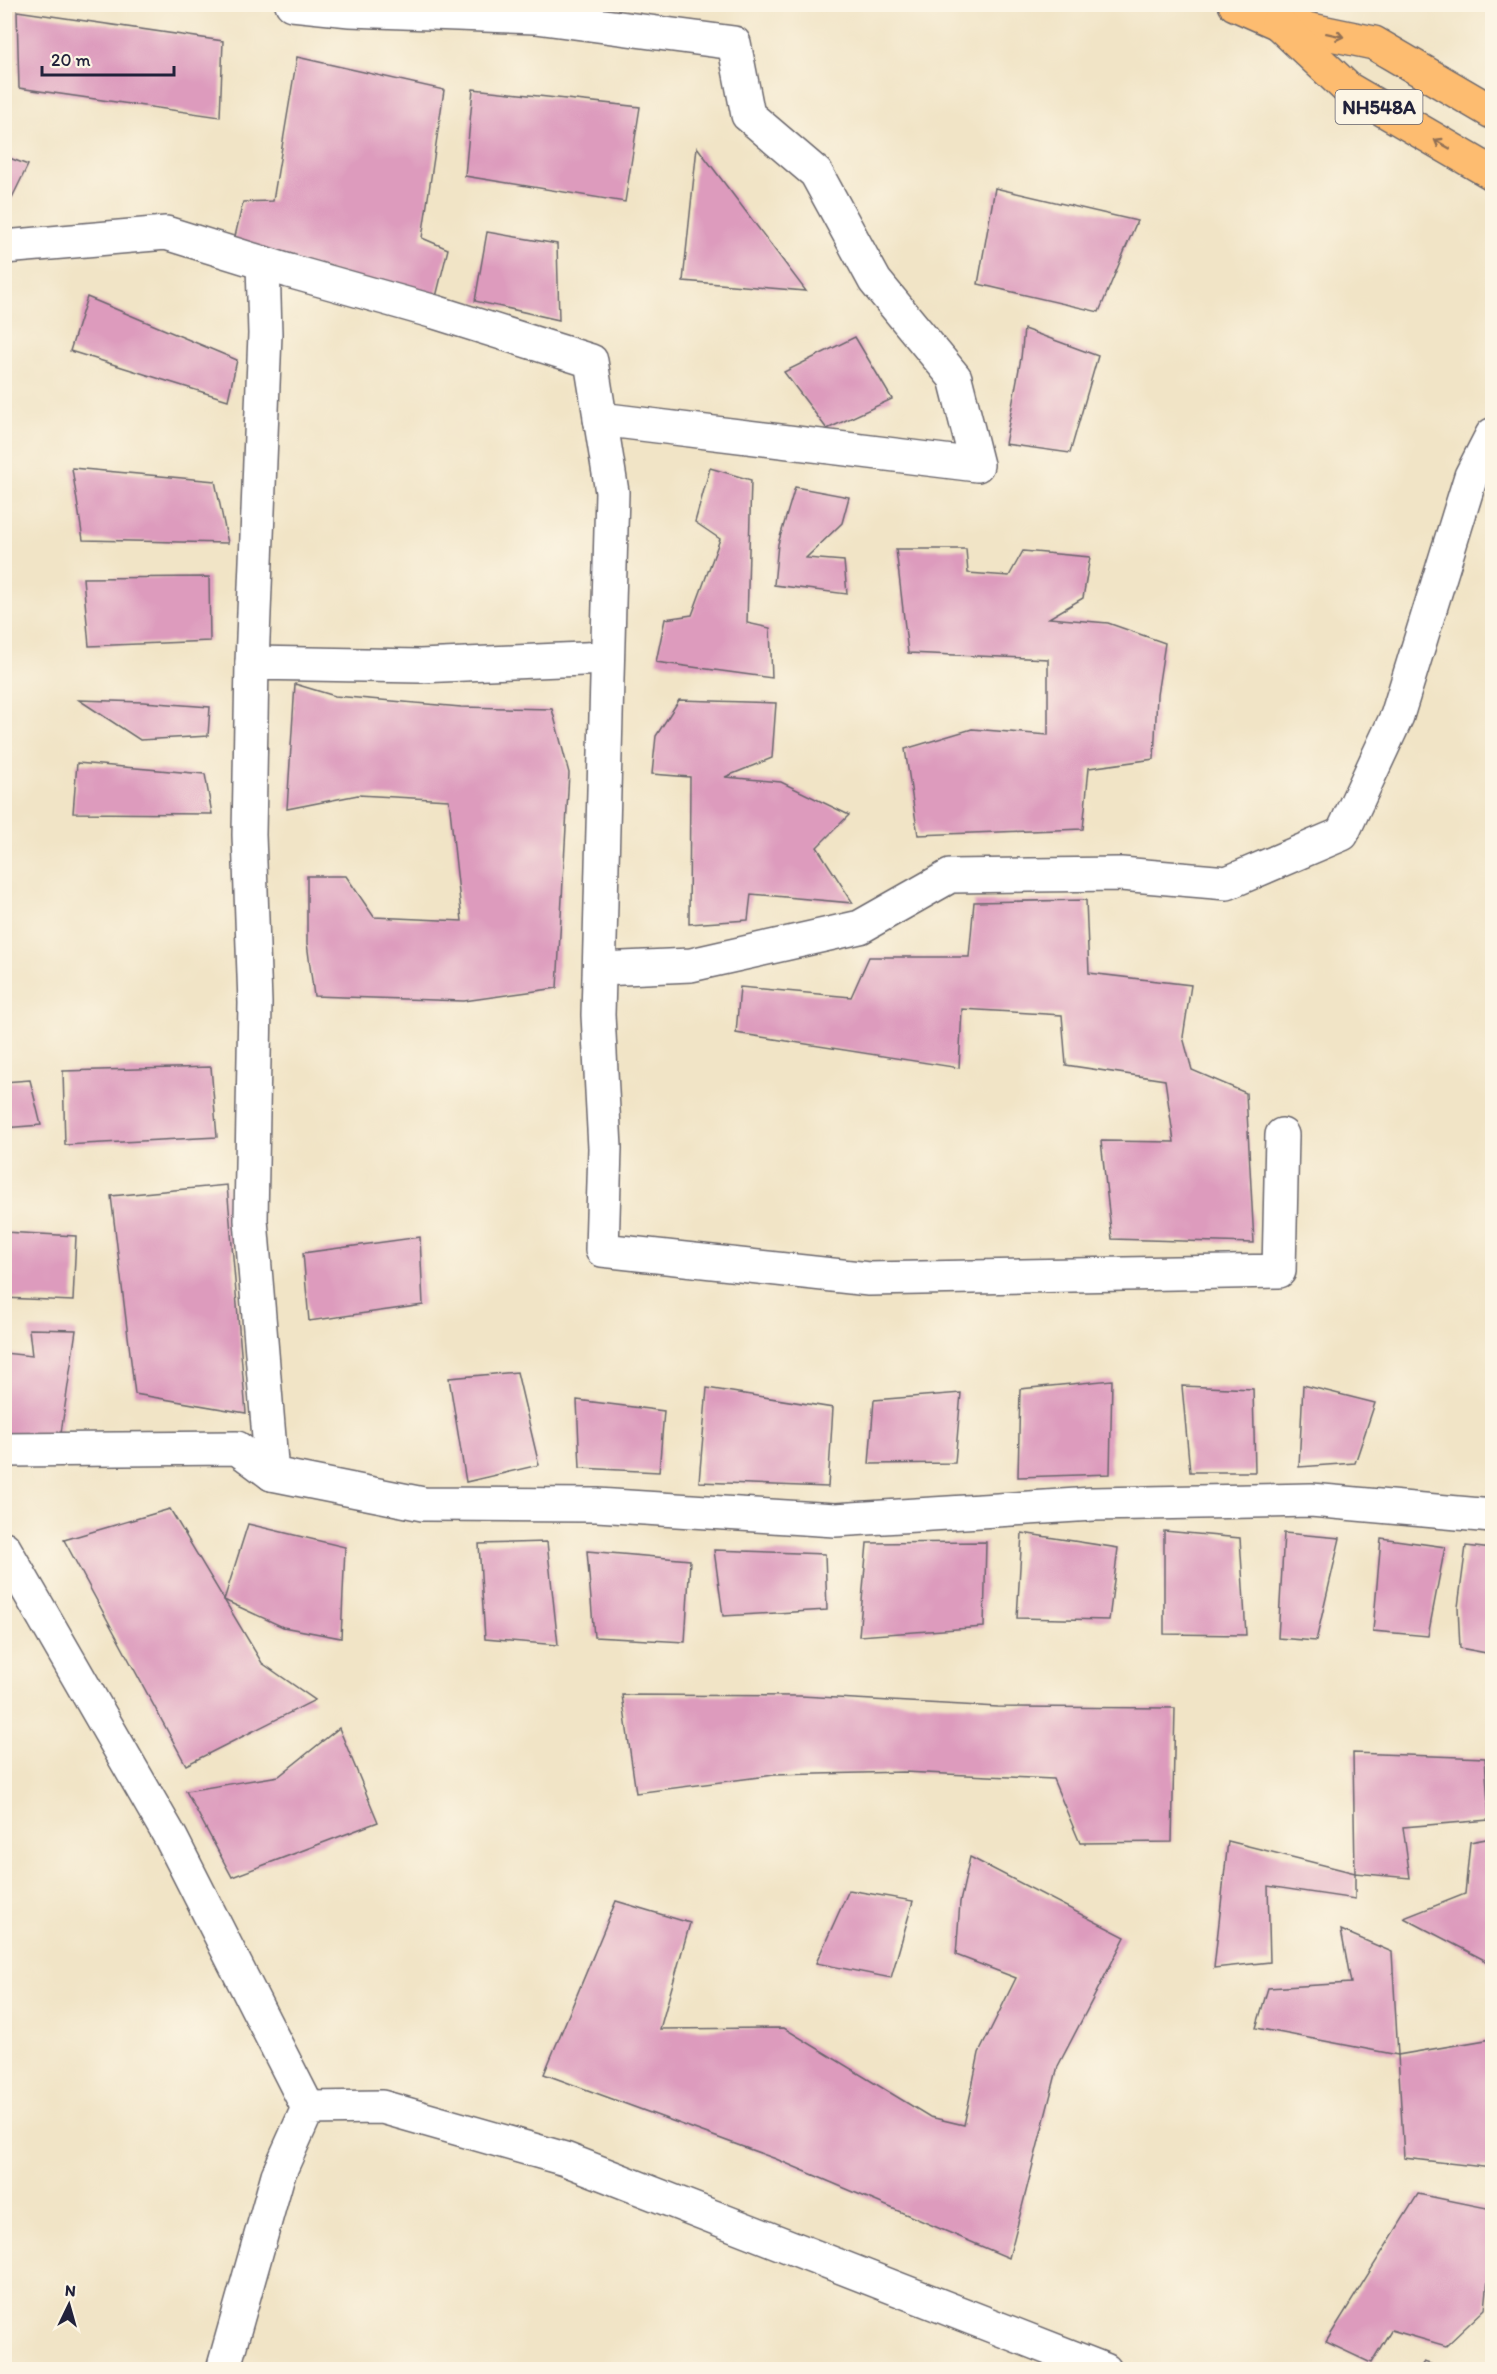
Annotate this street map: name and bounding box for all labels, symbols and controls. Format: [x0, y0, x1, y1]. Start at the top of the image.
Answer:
one-way arrow [1325, 30, 1344, 41]
scale bar [42, 39, 174, 77]
text: 20 m [51, 49, 91, 71]
road number: NH548A [1336, 90, 1422, 124]
one-way arrow [1434, 137, 1451, 149]
north arrow [39, 2275, 99, 2335]
text: N [64, 2281, 76, 2300]

